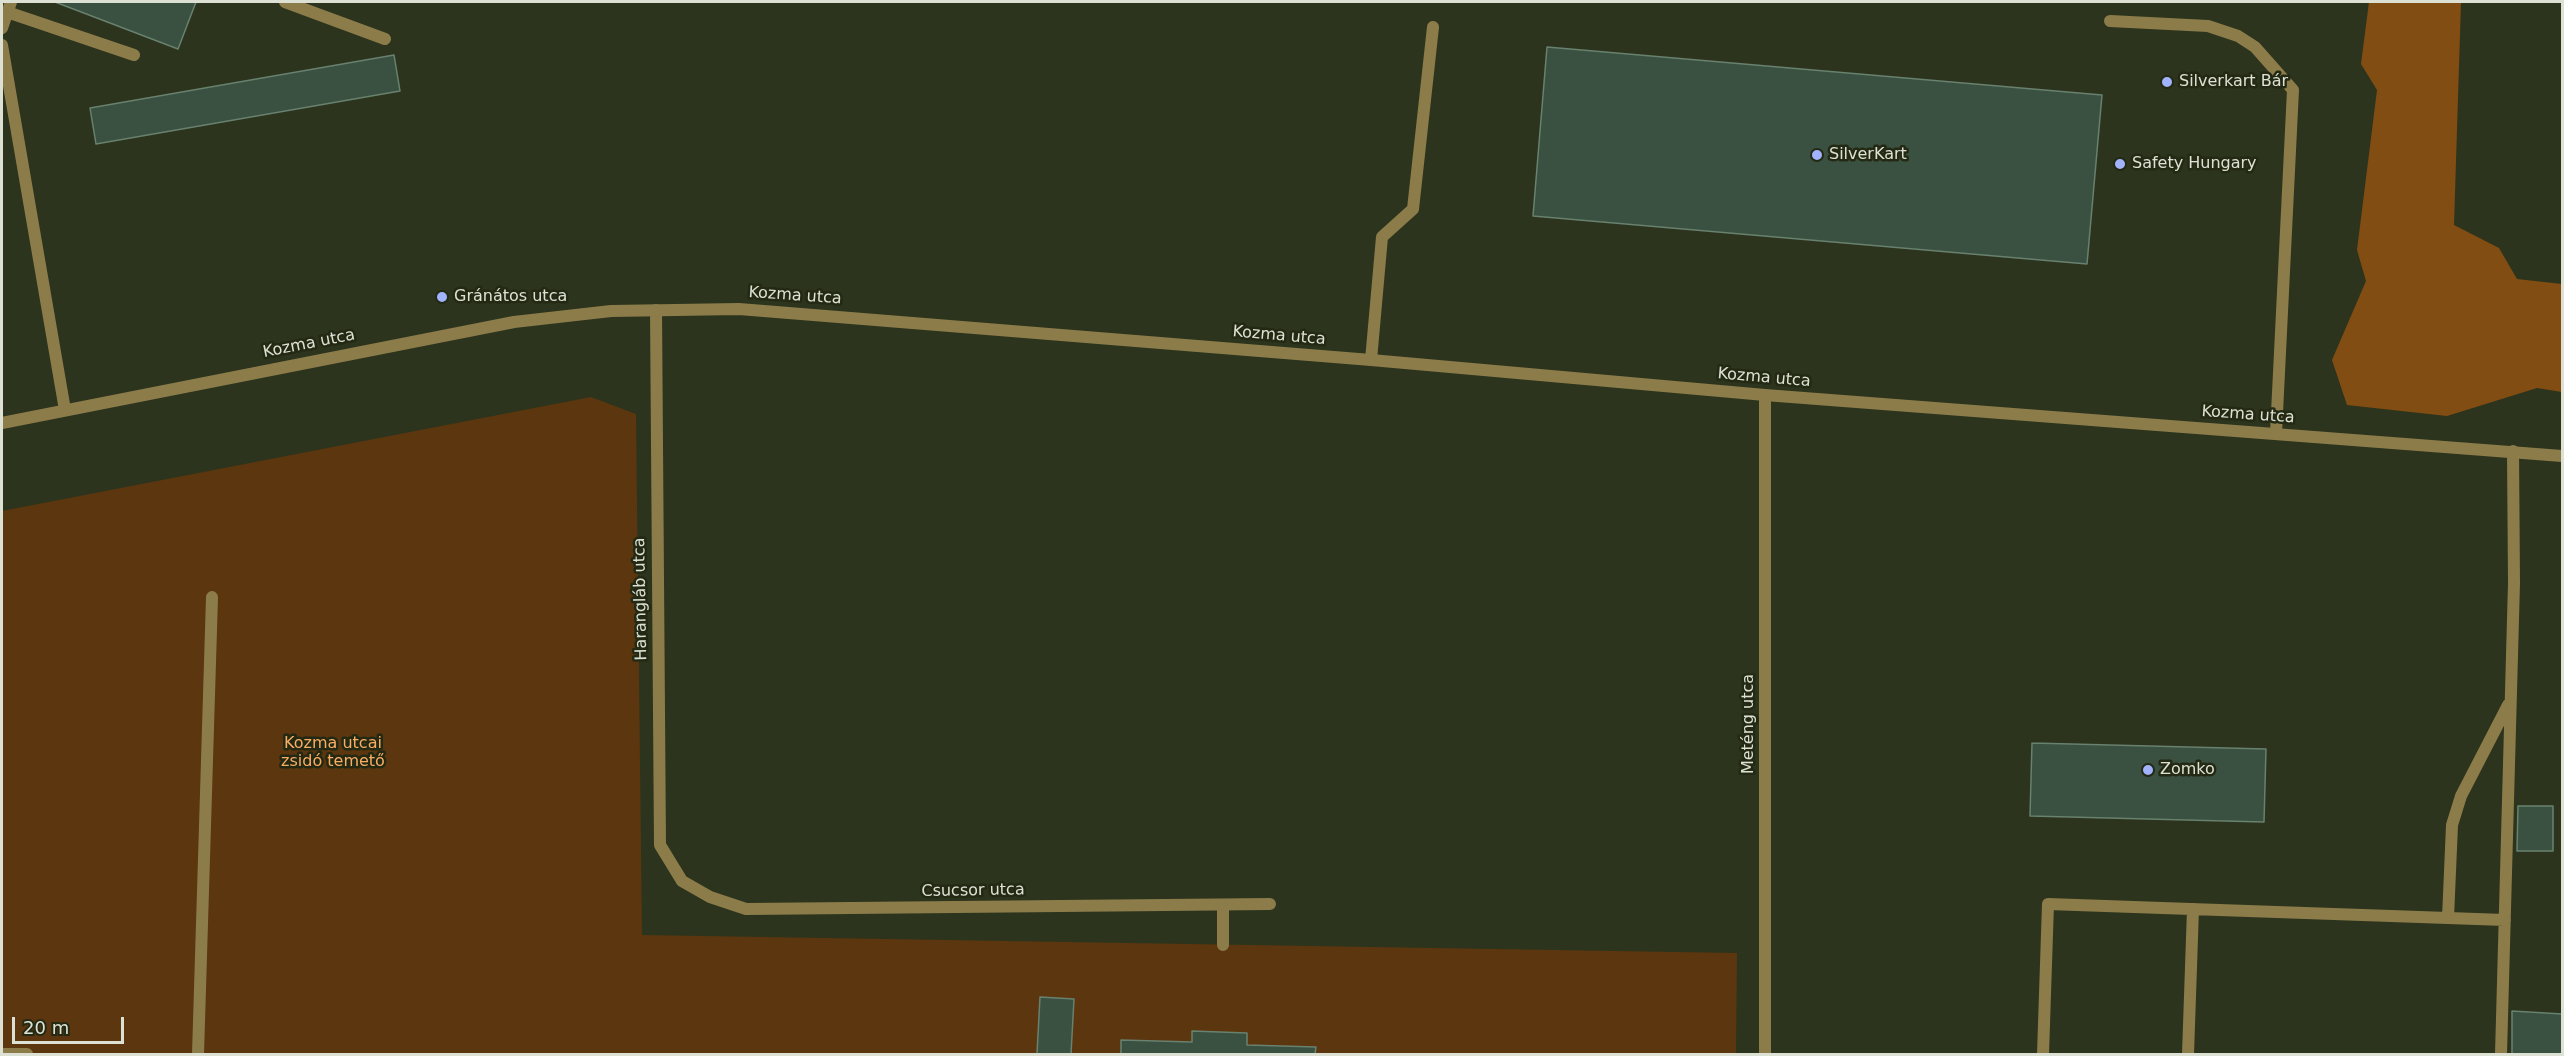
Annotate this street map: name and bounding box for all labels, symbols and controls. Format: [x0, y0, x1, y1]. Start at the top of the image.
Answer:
place label: Silverkart Bár [2179, 72, 2288, 92]
marker: Silverkart Bár [2160, 75, 2174, 89]
place label: SilverKart [1829, 145, 1907, 165]
marker: SilverKart [1810, 148, 1824, 162]
place label: Safety Hungary [2132, 154, 2257, 174]
marker: Safety Hungary [2113, 157, 2127, 171]
street label: Kozma utca [748, 283, 842, 309]
place label: Gránátos utca [454, 287, 567, 307]
marker: Gránátos utca [435, 290, 449, 304]
street label: Kozma utca [1232, 322, 1326, 350]
street label: Kozma utca [261, 326, 357, 362]
street label: Kozma utca [1717, 364, 1811, 392]
street label: Kozma utca [2201, 402, 2295, 428]
street label: Harangláb utca [630, 537, 652, 661]
street label: Meténg utca [1739, 674, 1759, 774]
park label: Kozma utcai zsidó temető [281, 734, 385, 772]
place label: Zomko [2160, 760, 2215, 780]
marker: Zomko [2141, 763, 2155, 777]
street label: Csucsor utca [921, 881, 1025, 901]
scale bar [15, 1005, 128, 1043]
text: 20 m [23, 1017, 69, 1038]

